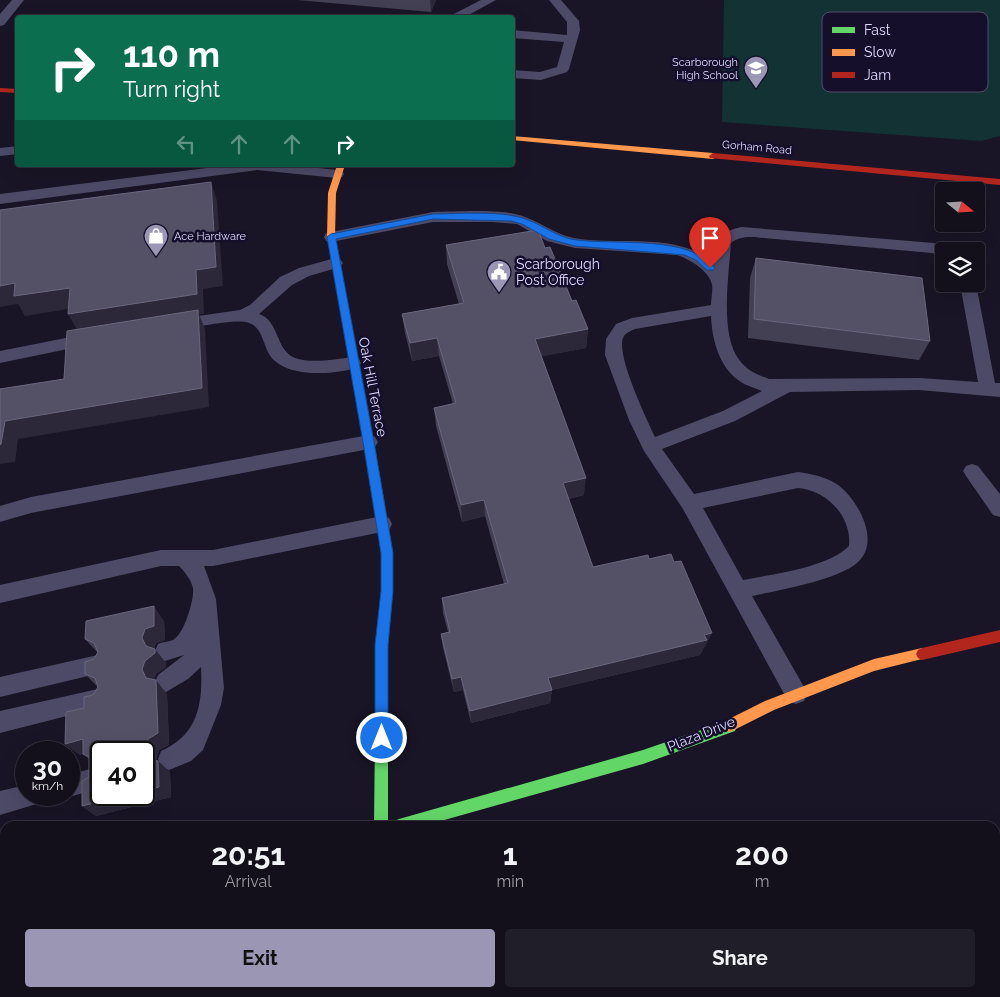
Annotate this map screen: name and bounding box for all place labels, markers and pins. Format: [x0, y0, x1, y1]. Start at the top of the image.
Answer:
school or university icon: Scarborough High School [743, 55, 769, 89]
place label: Scarborough High School [672, 56, 738, 82]
pin [689, 217, 731, 268]
shop icon: Ace Hardware [143, 223, 169, 257]
place label: Ace Hardware [174, 230, 247, 243]
place label: Scarborough Post Office [516, 256, 600, 288]
public building icon: Scarborough Post Office [486, 259, 512, 293]

